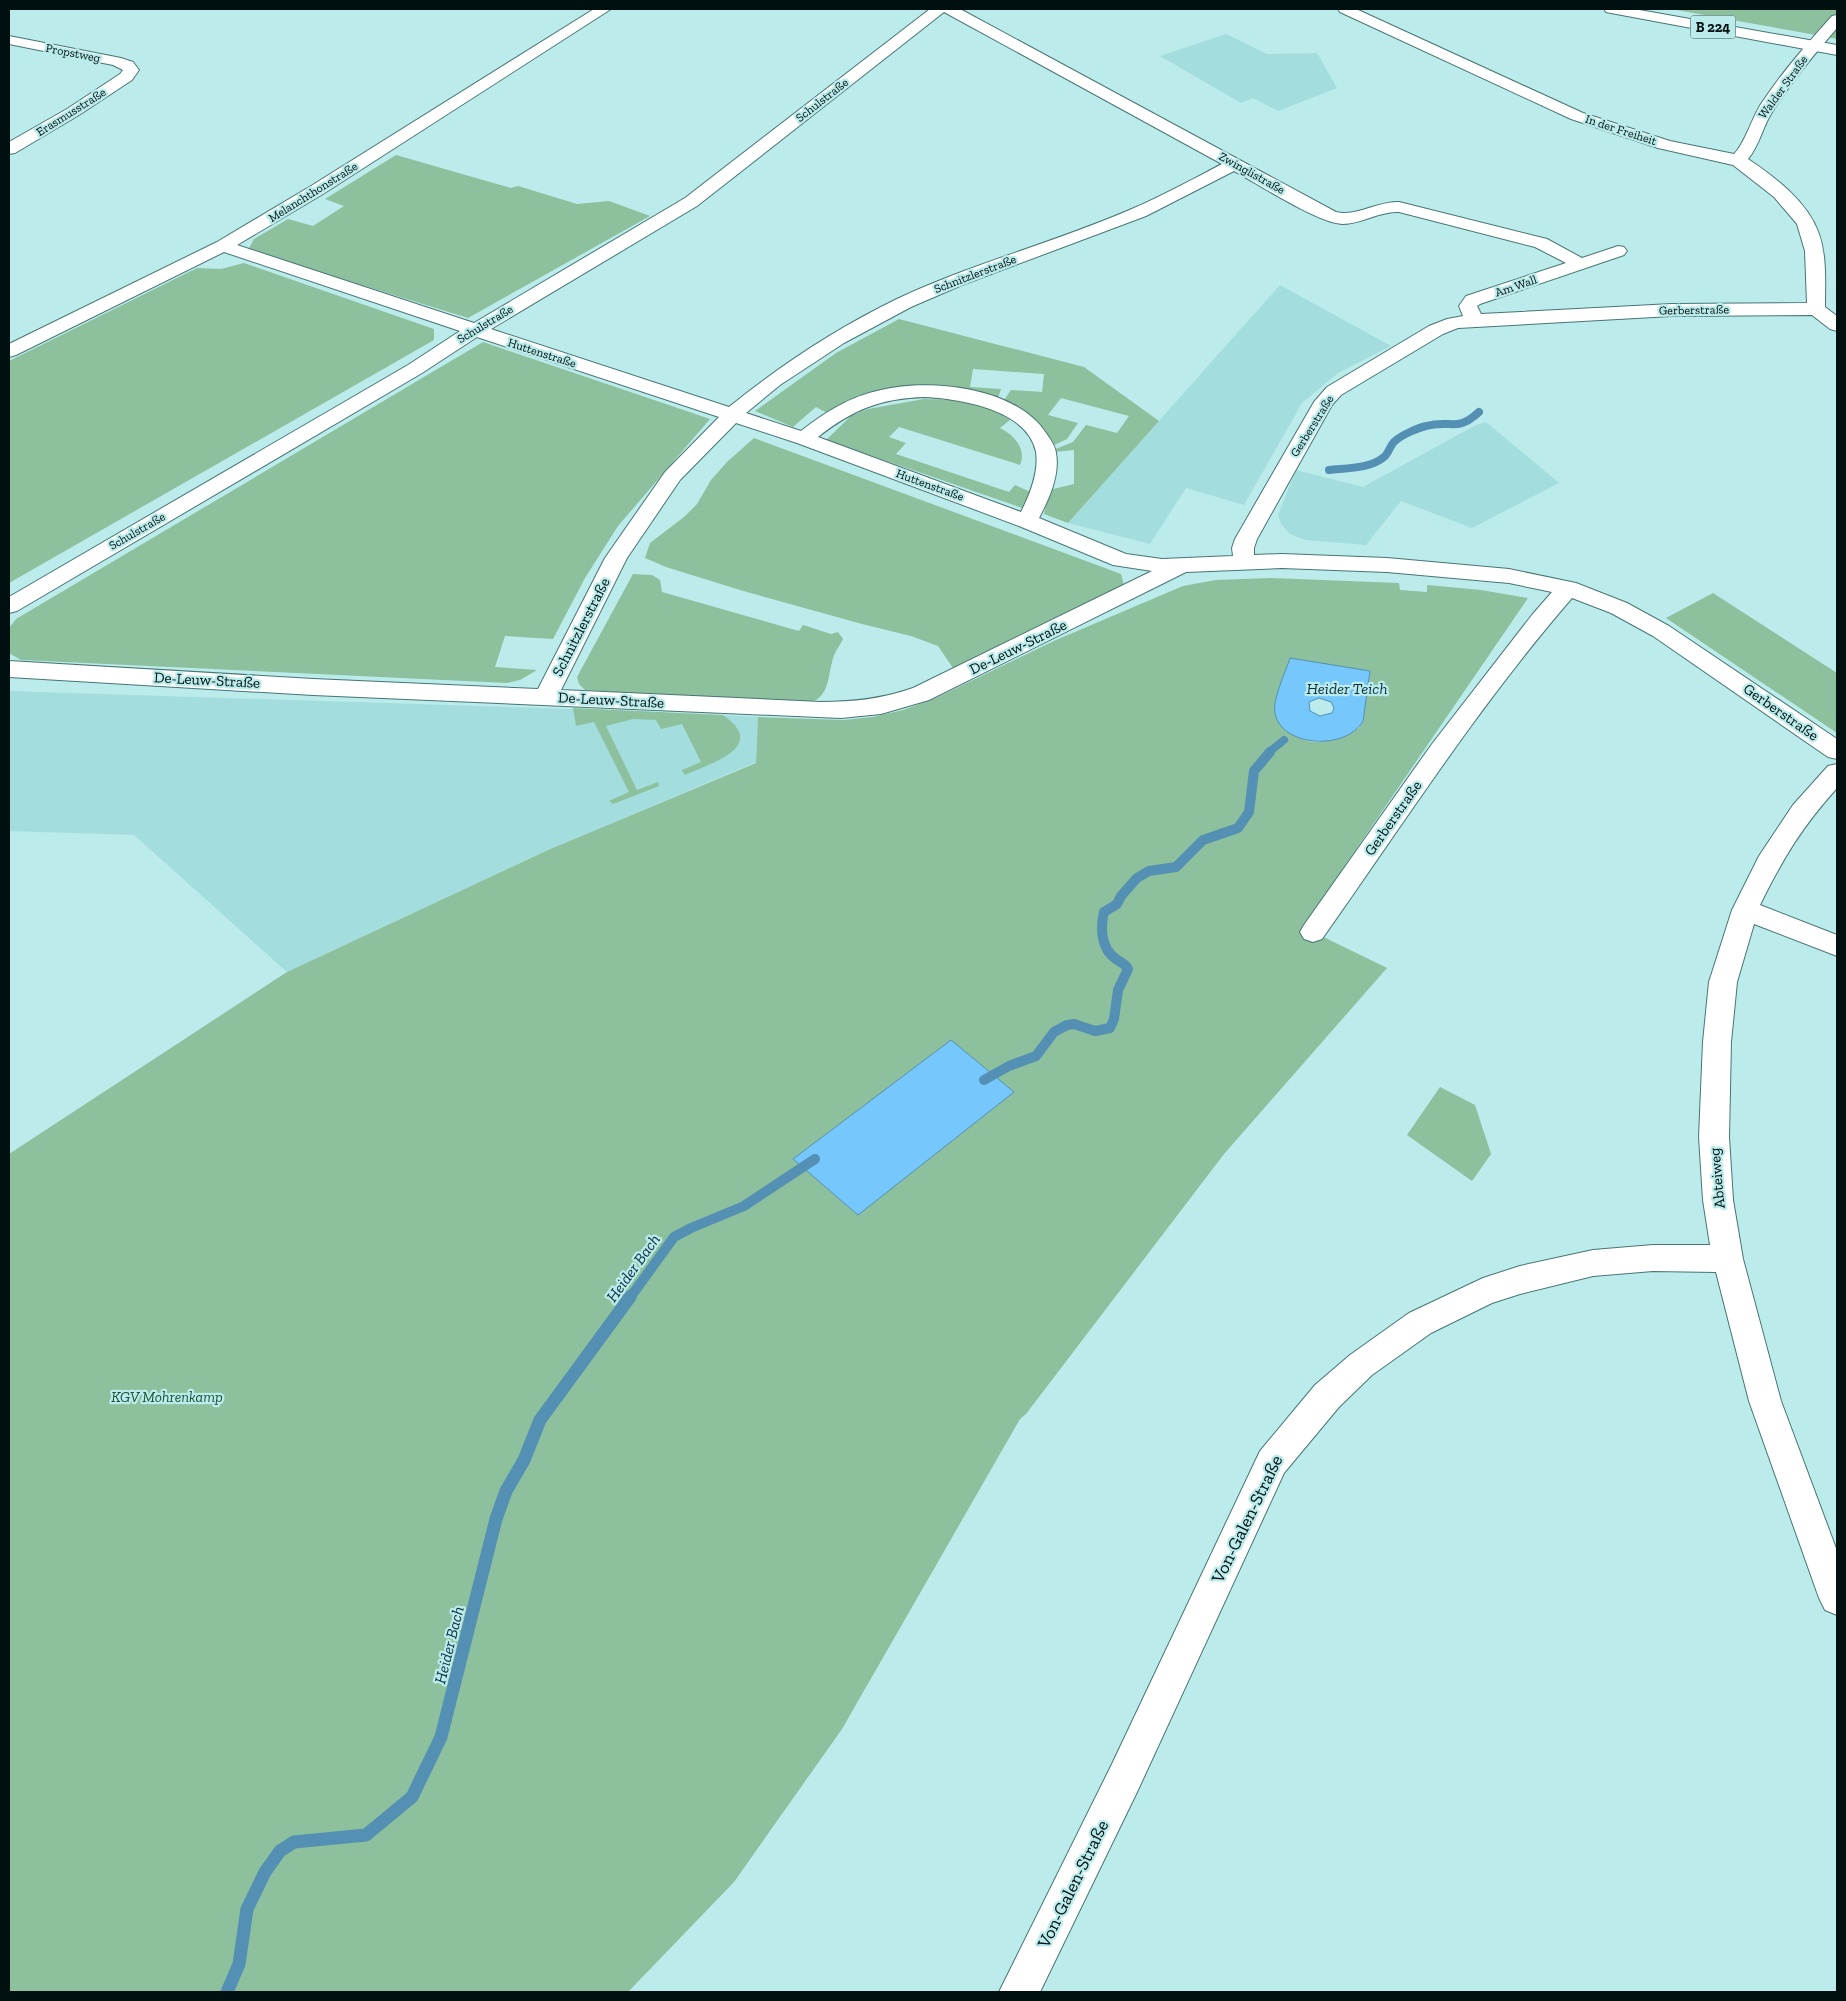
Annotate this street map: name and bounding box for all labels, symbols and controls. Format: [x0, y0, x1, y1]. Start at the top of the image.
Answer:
road number: B 224 [1690, 16, 1736, 38]
street label: Propstweg [44, 41, 102, 65]
street label: Walder Straße [1755, 52, 1811, 121]
street label: Schulstraße [793, 75, 851, 125]
street label: Erasmusstraße [34, 85, 109, 139]
street label: In der Freiheit [1584, 112, 1659, 148]
street label: Zwinglistraße [1217, 149, 1288, 197]
street label: Melanchthonstraße [266, 159, 360, 225]
street label: Schnitzlerstraße [932, 252, 1018, 296]
street label: Am Wall [1493, 272, 1539, 300]
street label: Schulstraße [455, 302, 516, 346]
street label: Gerberstraße [1659, 302, 1730, 318]
street label: Huttenstraße [506, 335, 578, 371]
street label: Gerberstraße [1287, 392, 1337, 459]
street label: Huttenstraße [894, 466, 966, 504]
street label: Schulstraße [106, 509, 168, 553]
street label: Schnitzlerstraße [548, 575, 614, 679]
street label: De-Leuw-Straße [966, 616, 1070, 678]
street label: De-Leuw-Straße [153, 668, 261, 692]
water label: Heider Teich [1307, 679, 1388, 698]
street label: Gerberstraße [1740, 680, 1822, 744]
street label: De-Leuw-Straße [557, 688, 665, 712]
street label: Gerberstraße [1361, 777, 1425, 859]
street label: Abteiweg [1705, 1147, 1729, 1209]
water label: Heider Bach [602, 1230, 664, 1306]
park label: KGV Mohrenkamp [111, 1388, 223, 1406]
street label: Von-Galen-Straße [1206, 1451, 1287, 1587]
water label: Heider Bach [430, 1604, 468, 1686]
street label: Von-Galen-Straße [1032, 1816, 1113, 1952]

